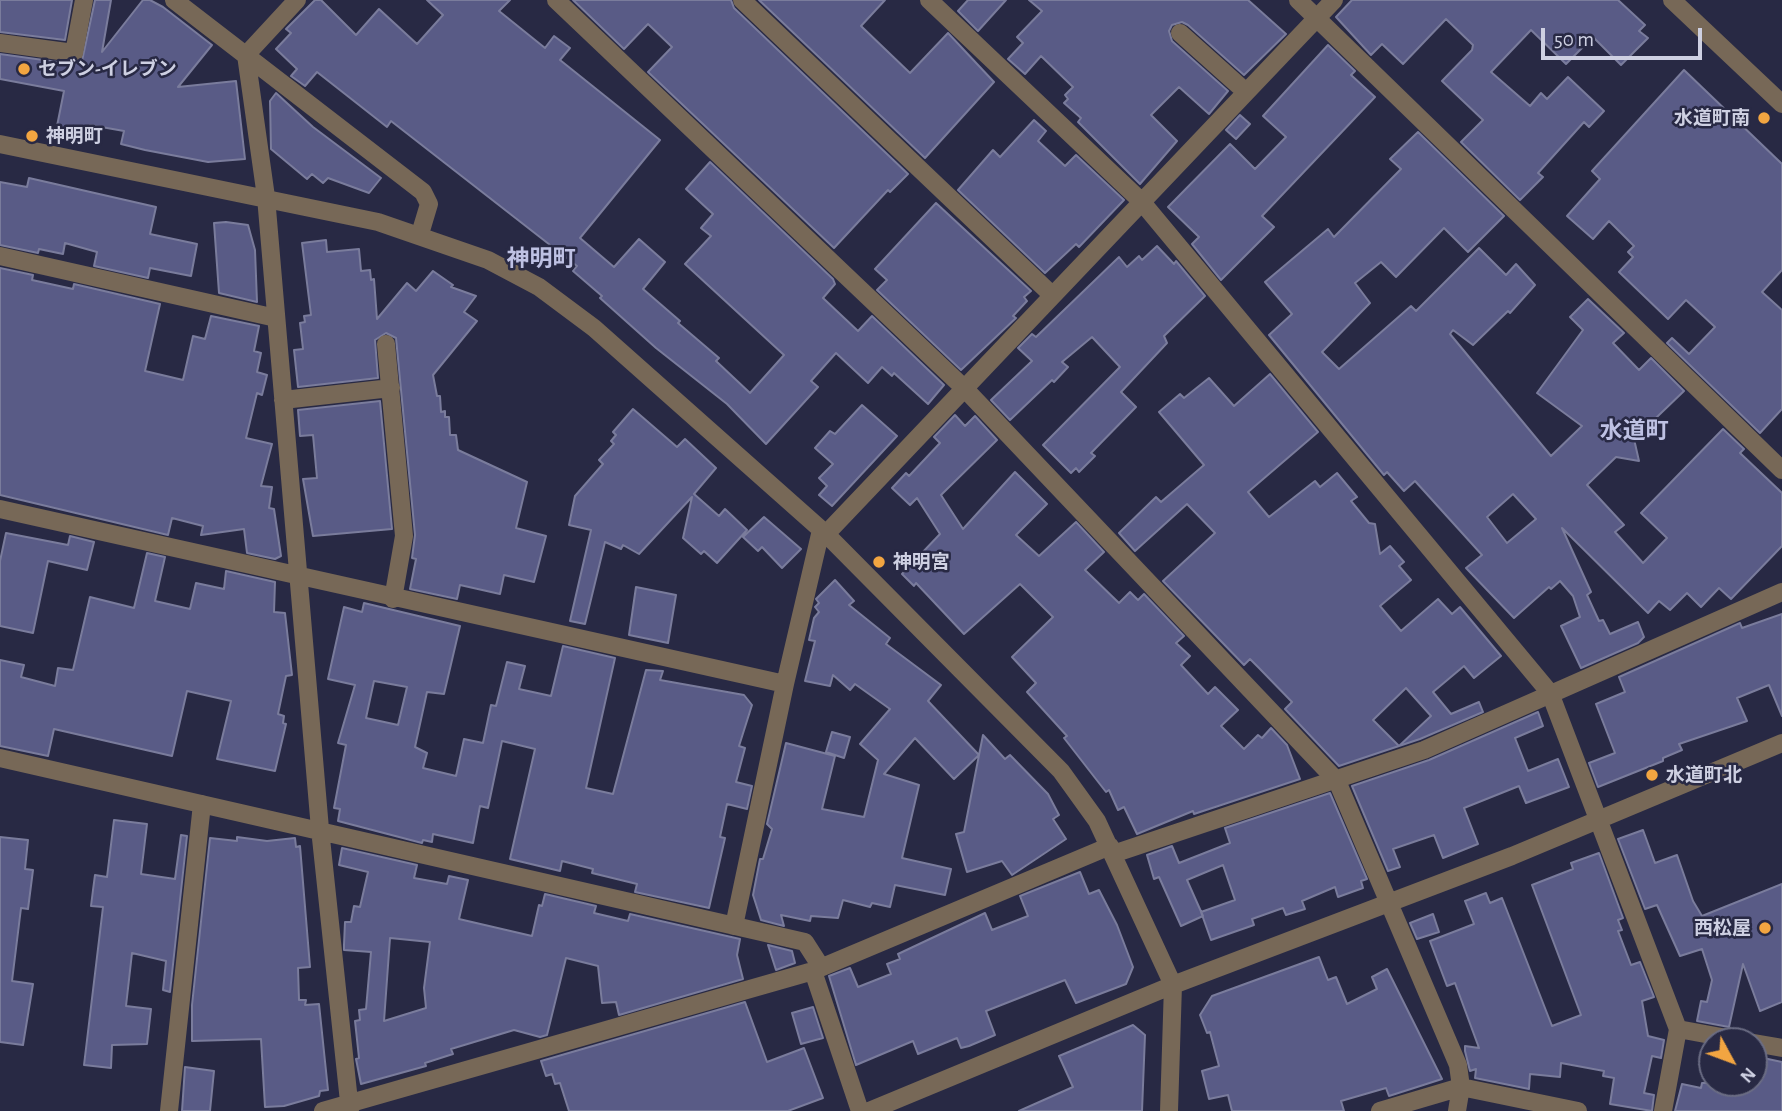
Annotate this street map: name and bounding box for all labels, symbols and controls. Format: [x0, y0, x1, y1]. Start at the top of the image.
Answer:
scale bar [1544, 14, 1705, 58]
text: 50 m [1554, 29, 1594, 50]
place label: セブン-イレブン [38, 58, 177, 80]
marker: セブン-イレブン [16, 61, 32, 77]
place label: 水道町南 [1674, 107, 1750, 129]
marker: 水道町南 [1756, 110, 1772, 126]
place label: 神明町 [46, 125, 103, 147]
marker: 神明町 [24, 128, 40, 144]
district label: 神明町 [507, 245, 575, 273]
district label: 水道町 [1600, 417, 1668, 445]
place label: 神明宮 [893, 551, 950, 573]
marker: 神明宮 [871, 554, 887, 570]
place label: 水道町北 [1666, 764, 1742, 786]
marker: 水道町北 [1644, 767, 1660, 783]
place label: 西松屋 [1694, 917, 1751, 939]
marker: 西松屋 [1757, 920, 1773, 936]
north arrow [1698, 1027, 1768, 1097]
text: N [1736, 1064, 1759, 1086]

